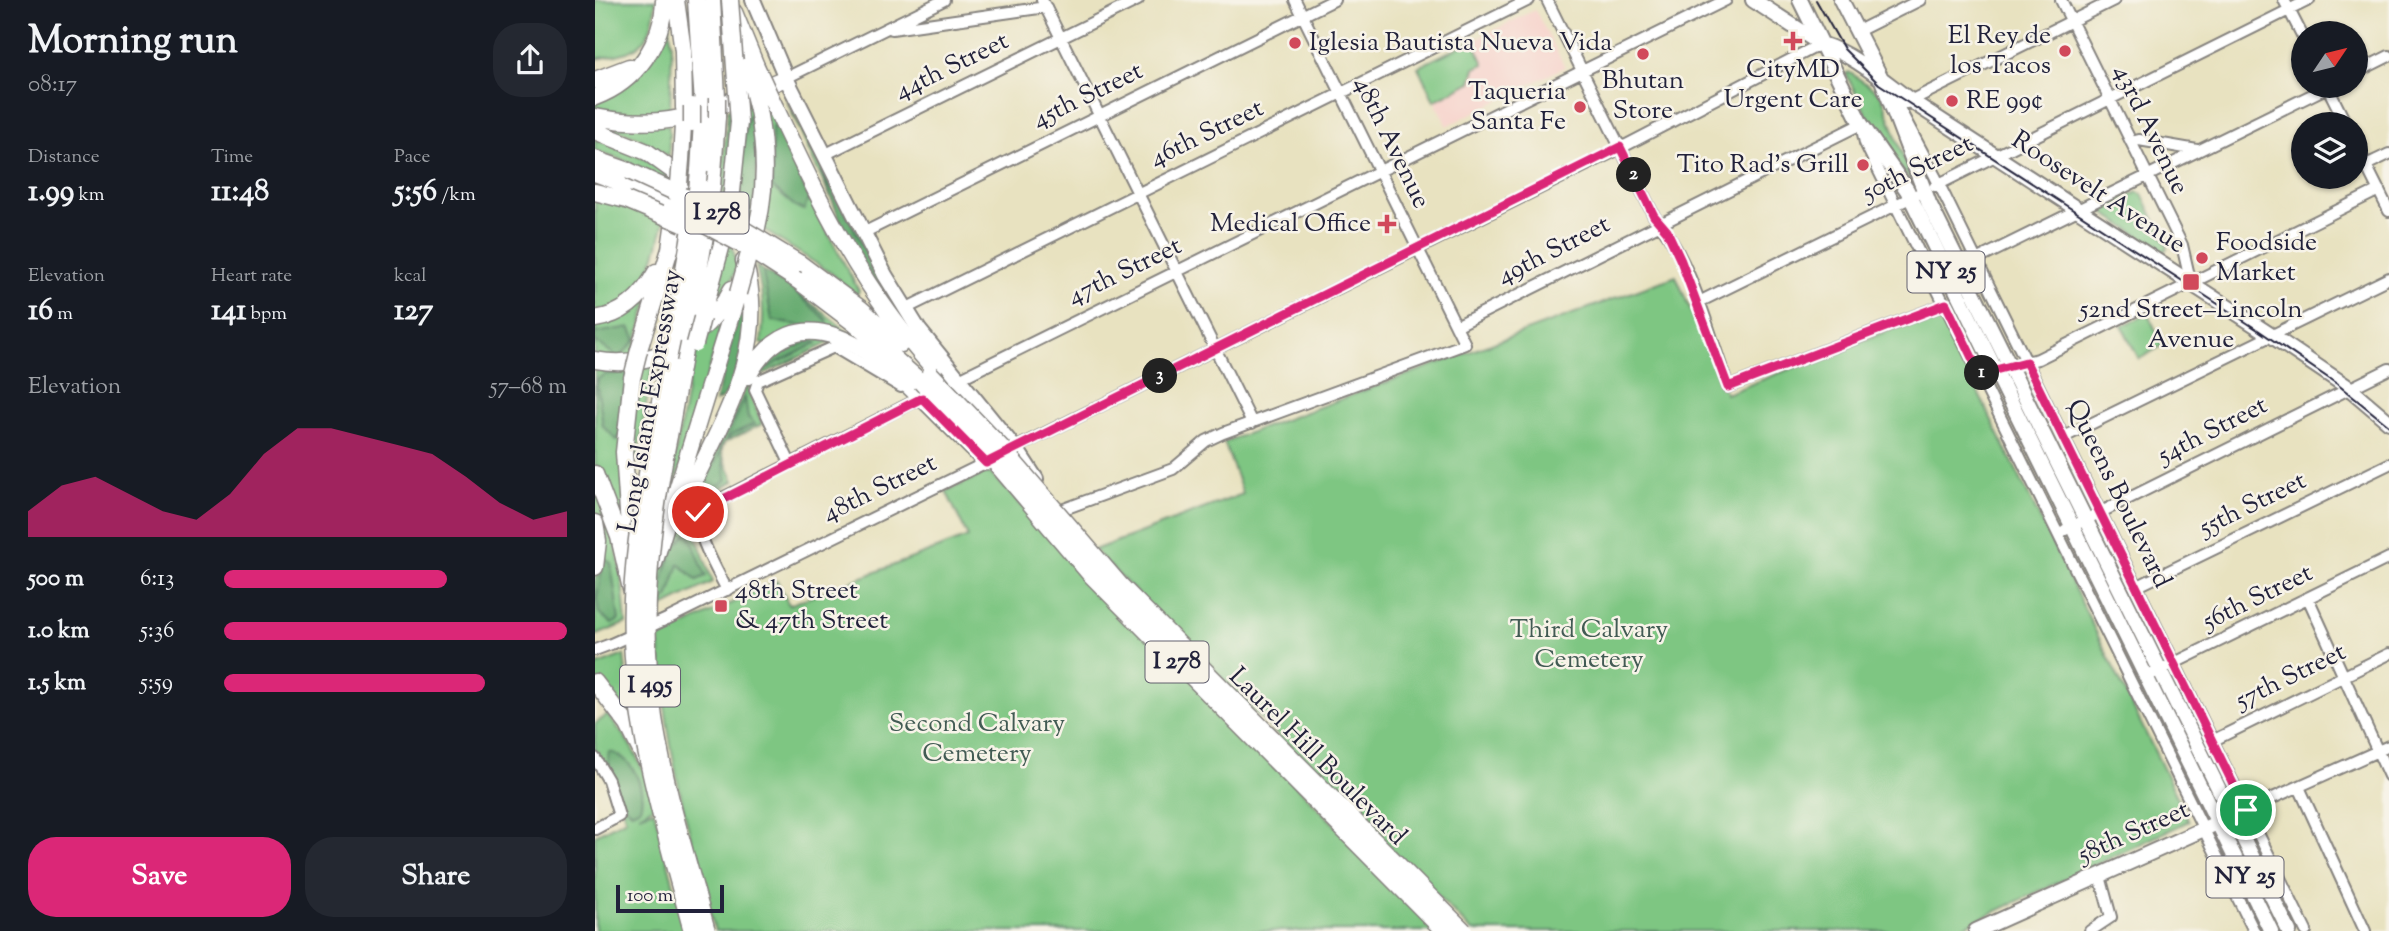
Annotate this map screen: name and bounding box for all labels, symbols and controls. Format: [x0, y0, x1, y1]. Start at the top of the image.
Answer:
text: Morning run [28, 16, 238, 70]
place label: El Rey de los Tacos [1948, 18, 2051, 85]
north arrow [2291, 21, 2368, 98]
map controls [2291, 21, 2368, 189]
button: share [493, 23, 567, 97]
street label: 44th Street [889, 23, 1015, 111]
place label: Iglesia Bautista Nueva Vida [1309, 25, 1612, 62]
marker: CityMD Urgent Care [1783, 31, 1803, 51]
marker: Iglesia Bautista Nueva Vida [1287, 35, 1303, 51]
marker: El Rey de los Tacos [2057, 43, 2073, 59]
marker: Bhutan Store [1635, 46, 1651, 62]
place label: CityMD Urgent Care [1723, 52, 1863, 119]
street label: 45th Street [1026, 53, 1150, 139]
street label: 43rd Avenue [2103, 59, 2197, 201]
place label: Bhutan Store [1602, 63, 1684, 130]
text: 08:17 [28, 69, 77, 102]
street label: 48th Avenue [1343, 71, 1439, 215]
place label: Taqueria Santa Fe [1468, 74, 1566, 141]
place label: RE 99¢ [1966, 83, 2043, 120]
street label: 46th Street [1144, 90, 1270, 177]
marker: RE 99¢ [1944, 93, 1960, 109]
marker: Taqueria Santa Fe [1572, 99, 1588, 115]
button: layers [2291, 112, 2368, 189]
street label: Roosevelt Avenue [2003, 123, 2193, 263]
street label: 50th Street [1854, 126, 1980, 213]
text: Distance [28, 144, 100, 171]
text: Time [211, 144, 253, 171]
text: Pace [394, 144, 430, 171]
place label: Tito Rad's Grill [1677, 147, 1849, 184]
marker: Tito Rad's Grill [1855, 157, 1871, 173]
pin: 2 [1616, 158, 1651, 192]
text: 2 [1629, 161, 1638, 188]
text: 1.99 [28, 171, 74, 214]
text: 11:48 [211, 171, 269, 214]
text: 5:56 [394, 171, 437, 214]
text: km [74, 182, 104, 209]
text: /km [437, 182, 476, 209]
road number: I 278 [685, 192, 749, 233]
place label: Medical Office [1210, 206, 1371, 243]
street label: 49th Street [1491, 207, 1617, 295]
marker: Medical Office [1377, 214, 1397, 234]
place label: Foodside Market [2216, 225, 2317, 292]
street label: 47th Street [1062, 228, 1188, 316]
marker: Foodside Market [2194, 250, 2210, 266]
road number: NY 25 [1907, 251, 1985, 292]
text: Elevation [28, 263, 105, 290]
text: Heart rate [211, 263, 292, 290]
text: kcal [394, 263, 427, 290]
street label: Long Island Expressway [610, 266, 692, 536]
marker: 52nd Street–Lincoln Avenue [2181, 272, 2201, 292]
text: 16 [28, 290, 53, 333]
text: 141 [211, 290, 247, 333]
text: 127 [394, 290, 433, 333]
place label: 52nd Street–Lincoln Avenue [2077, 292, 2303, 359]
text: m [53, 301, 73, 328]
text: bpm [247, 301, 287, 328]
pin: 1 [1965, 356, 1999, 390]
pin: 3 [1143, 358, 1177, 394]
text: 1 [1978, 359, 1985, 386]
text: 3 [1156, 362, 1163, 389]
text: Elevation [28, 371, 121, 404]
text: 57–68 m [490, 371, 567, 404]
street label: 54th Street [2150, 388, 2274, 475]
street label: Queens Boulevard [2056, 393, 2180, 595]
street label: 48th Street [817, 445, 943, 533]
street label: 55th Street [2191, 463, 2313, 548]
pin [668, 482, 728, 542]
icon: check [679, 493, 717, 531]
street label: 56th Street [2195, 555, 2319, 641]
text: 500 m [28, 563, 84, 596]
text: 6:13 [140, 563, 174, 596]
place label: 48th Street & 47th Street [735, 573, 888, 640]
marker: 48th Street & 47th Street [713, 598, 729, 614]
park label: Third Calvary Cemetery [1510, 612, 1668, 679]
text: 1.0 km [28, 615, 90, 648]
text: 5:36 [140, 615, 174, 648]
street label: 57th Street [2228, 634, 2353, 721]
road number: I 278 [1145, 642, 1209, 682]
street label: Laurel Hill Boulevard [1220, 660, 1415, 855]
road number: I 495 [620, 666, 680, 706]
text: 1.5 km [28, 667, 86, 700]
text: 5:59 [140, 667, 173, 700]
park label: Second Calvary Cemetery [889, 706, 1065, 773]
pin [2216, 780, 2276, 840]
icon: arrive [2227, 791, 2265, 829]
street label: 58th Street [2070, 792, 2196, 875]
button: Save [28, 837, 291, 917]
button: Share [305, 837, 567, 917]
road number: NY 25 [2207, 856, 2283, 898]
scale bar [616, 882, 725, 914]
text: 100 m [627, 883, 673, 910]

